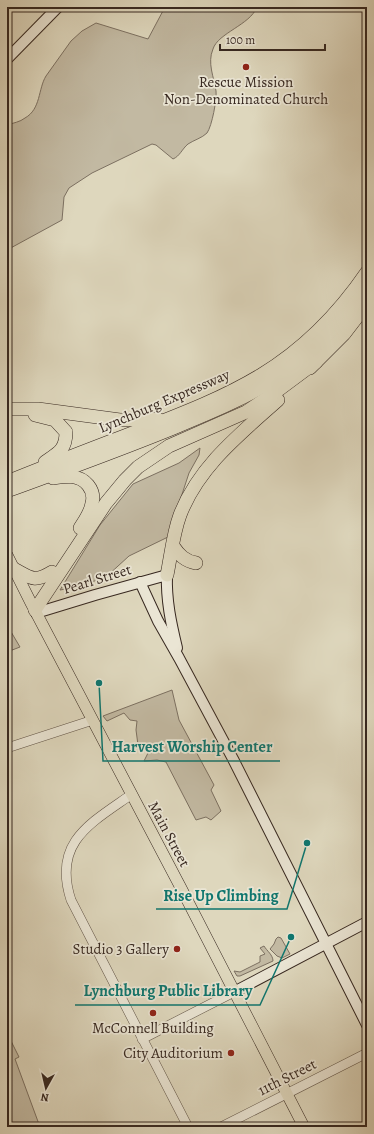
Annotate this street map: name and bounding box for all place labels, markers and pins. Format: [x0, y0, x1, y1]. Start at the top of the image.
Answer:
marker: Rescue Mission Non-Denominated Church [241, 62, 251, 72]
place label: Rescue Mission Non-Denominated Church [164, 72, 328, 109]
callout: Harvest Worship Center [103, 733, 280, 761]
callout: Rise Up Climbing [156, 881, 287, 909]
place label: Studio 3 Gallery [73, 939, 169, 959]
marker: Studio 3 Gallery [172, 944, 182, 954]
callout: Lynchburg Public Library [75, 977, 260, 1005]
marker: McConnell Building [148, 1008, 158, 1018]
place label: McConnell Building [92, 1018, 214, 1038]
place label: City Auditorium [123, 1043, 224, 1063]
marker: City Auditorium [226, 1048, 236, 1058]

